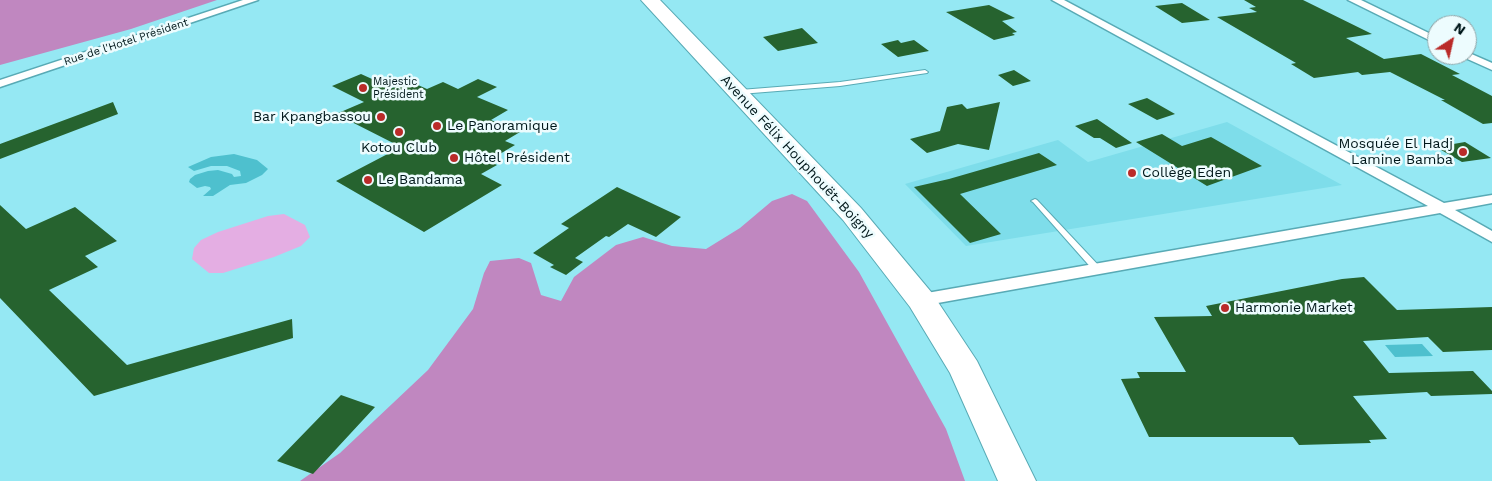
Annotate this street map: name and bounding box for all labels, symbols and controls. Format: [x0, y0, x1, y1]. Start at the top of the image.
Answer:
north arrow [1427, 15, 1477, 65]
street label: Rue de l'Hotel Président [62, 16, 190, 68]
text: N [1451, 19, 1469, 38]
street label: Avenue Félix Houphouët-Boigny [717, 72, 877, 242]
place label: Majestic Président [373, 75, 424, 101]
marker: Majestic Président [357, 82, 369, 94]
place label: Bar Kpangbassou [253, 109, 371, 125]
marker: Bar Kpangbassou [375, 111, 387, 123]
place label: Le Panoramique [447, 118, 558, 134]
marker: Le Panoramique [431, 120, 443, 132]
marker: Kotou Club [393, 126, 405, 138]
place label: Mosquée El Hadj Lamine Bamba [1338, 136, 1453, 168]
place label: Kotou Club [361, 140, 437, 156]
marker: Mosquée El Hadj Lamine Bamba [1457, 146, 1469, 158]
place label: Hôtel Président [464, 150, 570, 166]
marker: Hôtel Président [448, 152, 460, 164]
place label: Collège Eden [1142, 165, 1231, 181]
marker: Collège Eden [1126, 167, 1138, 179]
place label: Le Bandama [378, 172, 463, 188]
marker: Le Bandama [362, 174, 374, 186]
place label: Harmonie Market [1235, 300, 1353, 316]
marker: Harmonie Market [1219, 302, 1231, 314]

